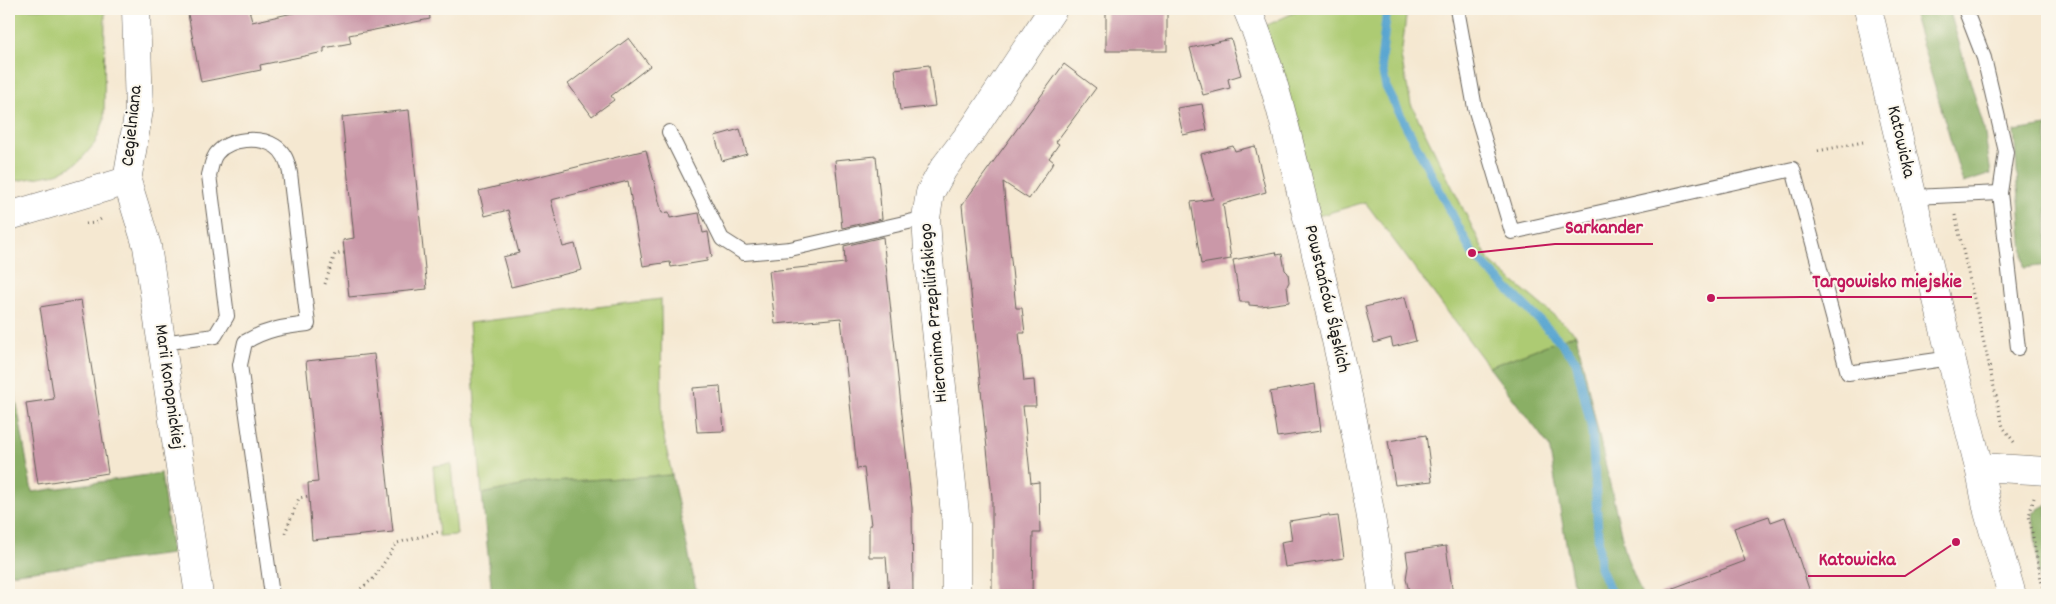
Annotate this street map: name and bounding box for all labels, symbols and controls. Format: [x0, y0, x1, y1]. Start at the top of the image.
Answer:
street label: Cegielniana [115, 83, 151, 168]
street label: Katowicka [1879, 103, 1922, 182]
callout: Sarkander [1555, 209, 1653, 244]
text: Sarkander [1565, 215, 1644, 243]
street label: Hieronima Przepilińskiego [914, 222, 956, 404]
street label: Powstańców Śląskich [1296, 222, 1356, 376]
callout: Targowisko miejskie [1802, 262, 1972, 297]
text: Targowisko miejskie [1812, 269, 1962, 297]
street label: Marii Konopnickiej [146, 323, 190, 451]
callout: Katowicka [1808, 541, 1905, 576]
text: Katowicka [1818, 547, 1896, 575]

